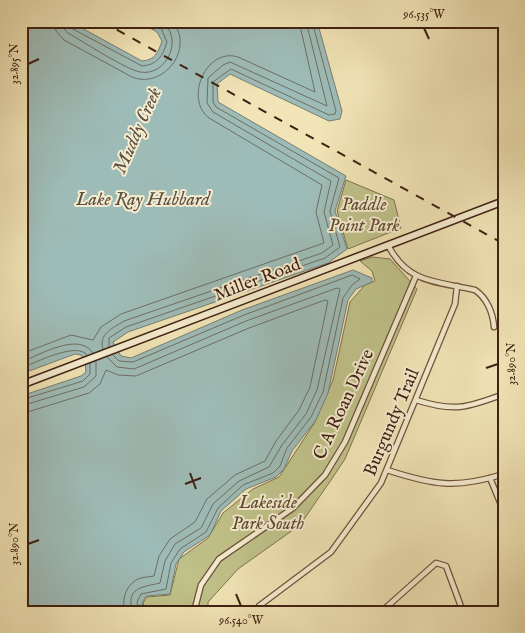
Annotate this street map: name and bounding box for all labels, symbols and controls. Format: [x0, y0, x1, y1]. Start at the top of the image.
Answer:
text: 96.535°W [402, 7, 445, 22]
text: 32.895°N [7, 43, 22, 85]
water label: Muddy Creek [108, 83, 168, 178]
water label: Lake Ray Hubbard [75, 188, 211, 212]
park label: Paddle Point Park [328, 194, 400, 238]
street label: Miller Road [211, 253, 305, 307]
text: 32.890°N [504, 342, 519, 385]
street label: C A Roan Drive [309, 346, 380, 464]
street label: Burgundy Trail [359, 365, 425, 480]
park label: Lakeside Park South [232, 492, 305, 536]
text: 32.890°N [7, 522, 22, 565]
text: 96.540°W [218, 613, 264, 628]

